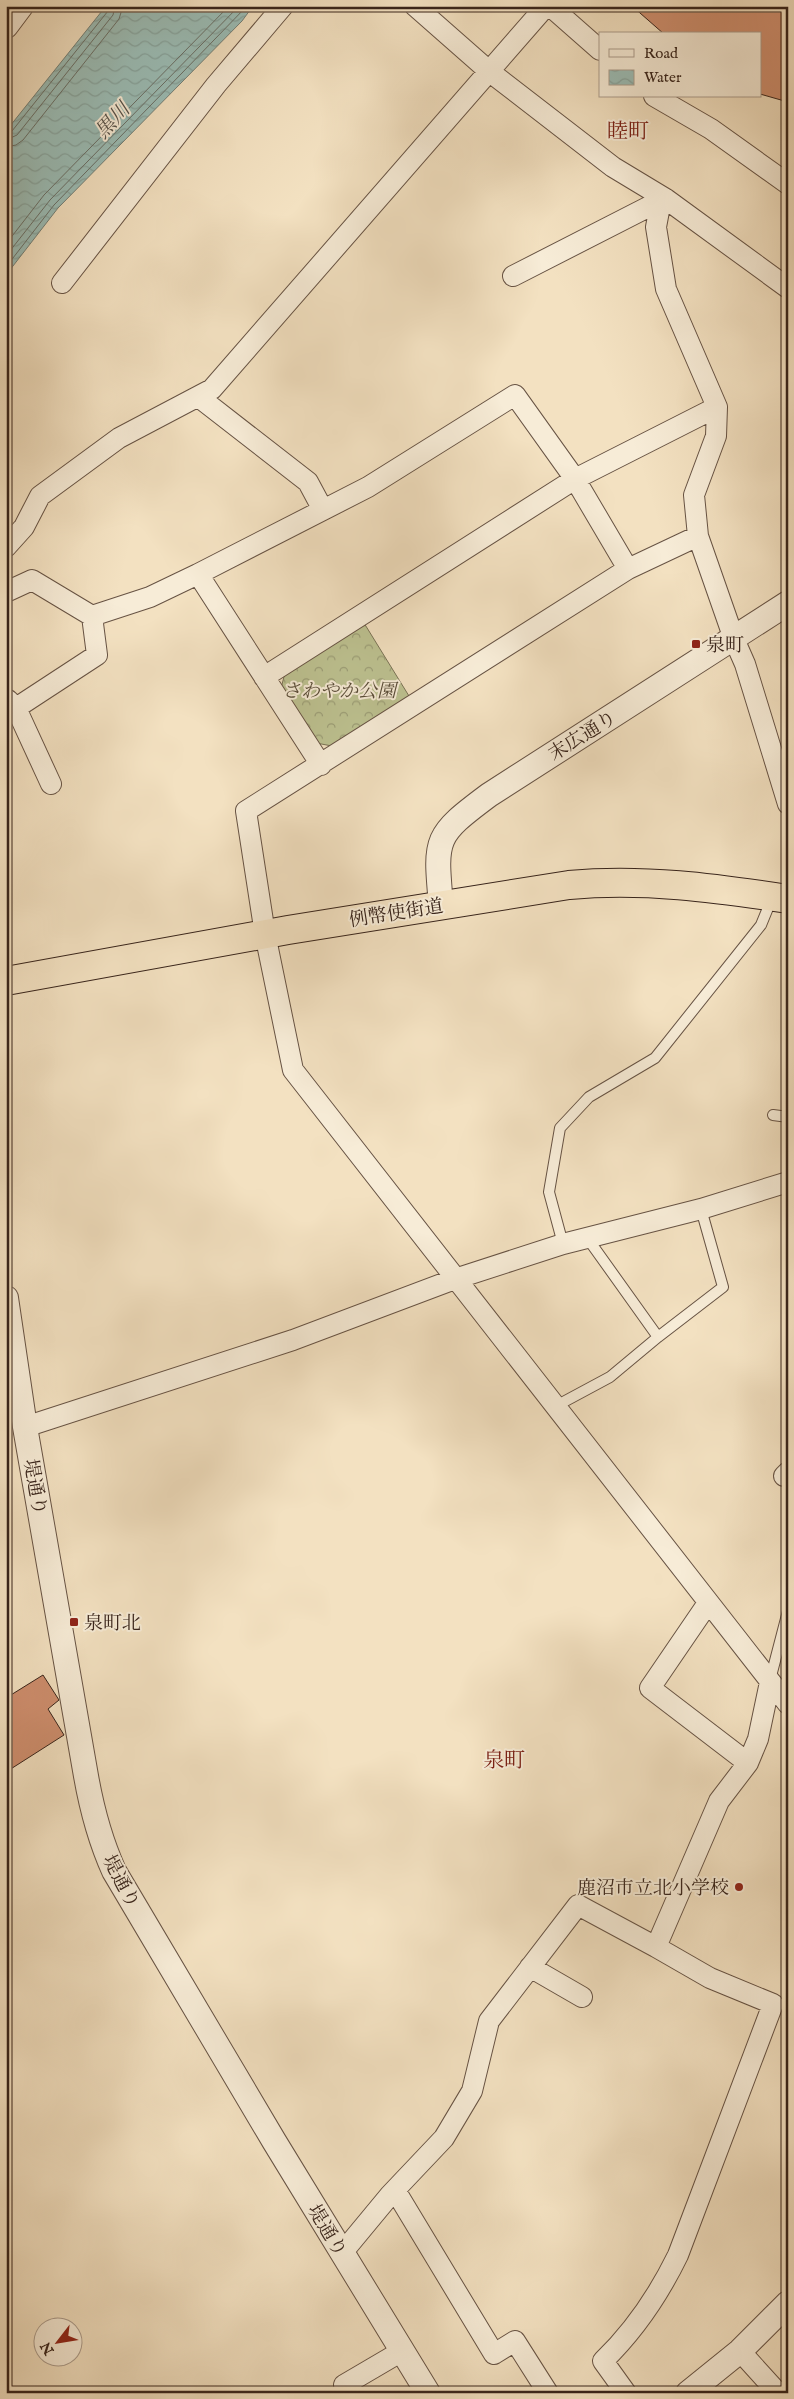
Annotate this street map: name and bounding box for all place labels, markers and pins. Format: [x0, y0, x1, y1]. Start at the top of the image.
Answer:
place label: 泉町 [706, 634, 744, 658]
marker: 泉町 [690, 638, 702, 650]
place label: 泉町北 [84, 1612, 141, 1636]
marker: 泉町北 [68, 1616, 80, 1628]
place label: 鹿沼市立北小学校 [577, 1877, 729, 1901]
marker: 鹿沼市立北小学校 [733, 1881, 745, 1893]

